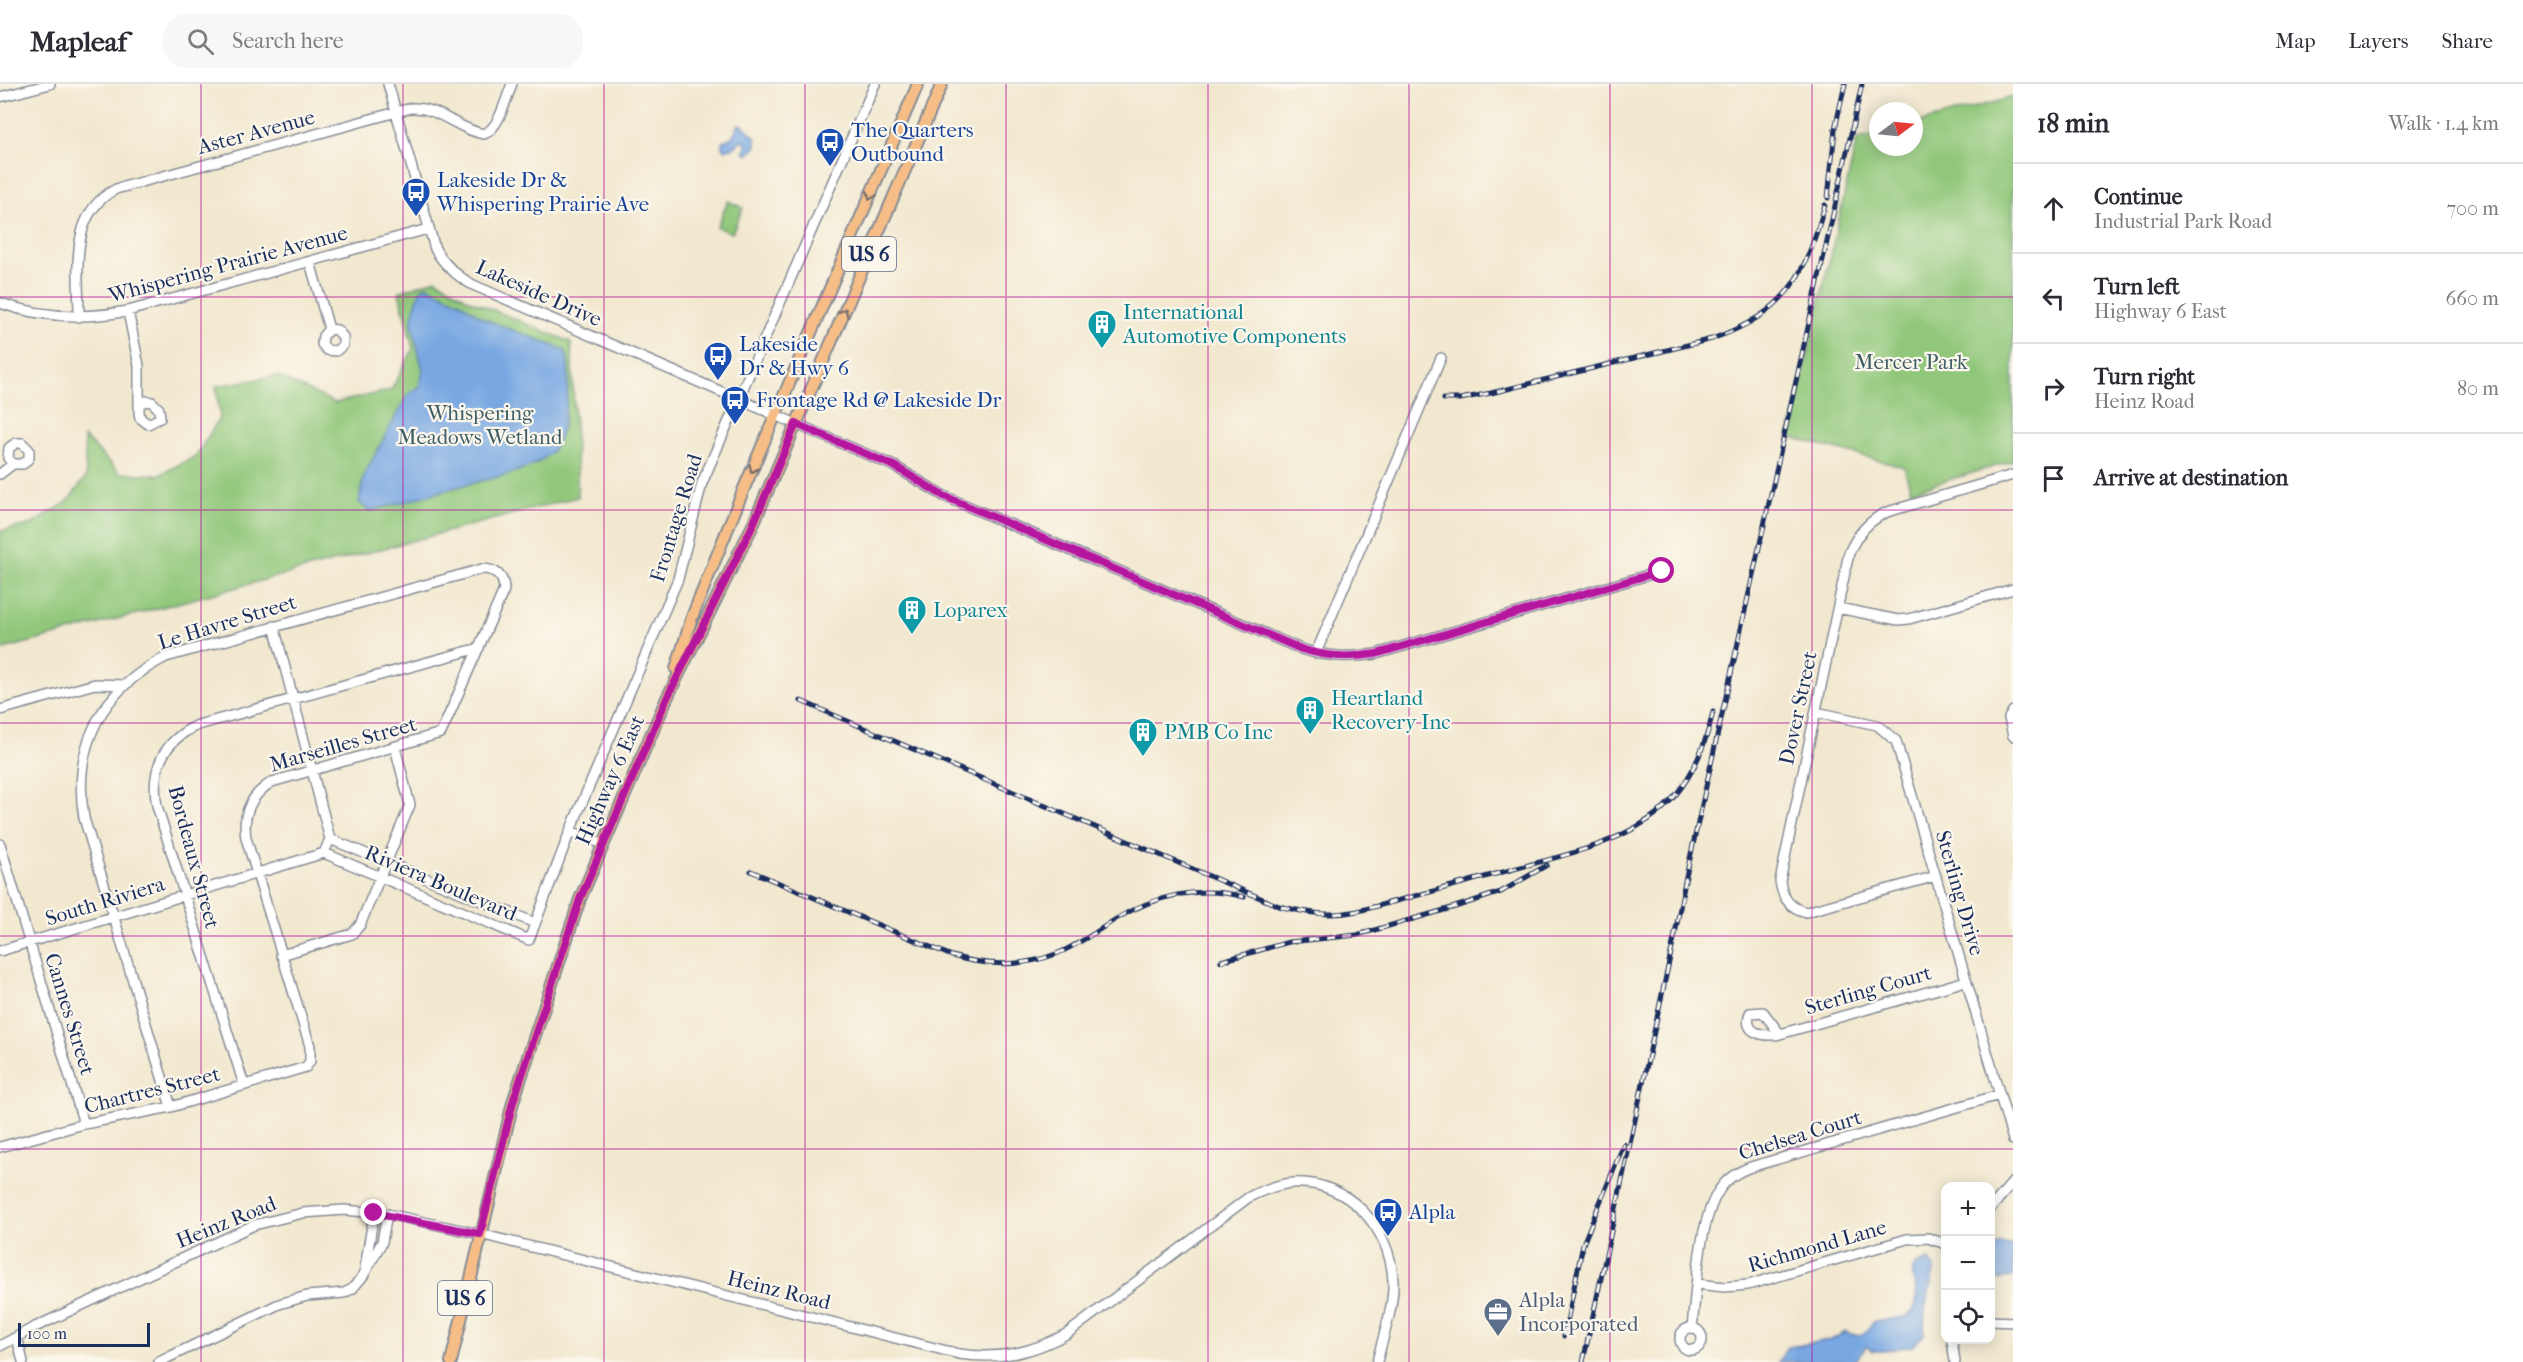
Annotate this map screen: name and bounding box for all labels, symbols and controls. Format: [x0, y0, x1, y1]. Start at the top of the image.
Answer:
search box [163, 14, 583, 68]
text: Mapleaf [30, 25, 127, 58]
icon: search [184, 25, 217, 58]
text: Search here [232, 28, 344, 54]
text: Map [2275, 29, 2316, 53]
text: Layers [2349, 29, 2408, 53]
text: Share [2441, 29, 2493, 53]
north arrow [1869, 102, 1923, 156]
street label: Aster Avenue [194, 105, 317, 159]
text: 18 min [2037, 108, 2109, 139]
text: Walk · 1.4 km [2389, 112, 2499, 135]
place label: The Quarters Outbound [851, 118, 974, 166]
bus stop icon: The Quarters Outbound [814, 126, 846, 168]
place label: Lakeside Dr & Whispering Prairie Ave [436, 168, 649, 216]
bus stop icon: Lakeside Dr & Whispering Prairie Ave [400, 176, 432, 218]
text: Continue [2094, 184, 2183, 210]
one-way arrow [866, 189, 878, 200]
icon: ahead [2037, 192, 2070, 225]
text: 700 m [2446, 197, 2499, 220]
text: Industrial Park Road [2094, 210, 2272, 233]
street label: Whispering Prairie Avenue [105, 221, 350, 308]
road number: US 6 [842, 237, 896, 271]
street label: Lakeside Drive [473, 255, 605, 331]
text: Turn left [2094, 274, 2180, 300]
icon: left [2037, 282, 2070, 315]
text: 660 m [2445, 287, 2499, 310]
place label: International Automotive Components [1122, 300, 1347, 348]
text: Highway 6 East [2094, 300, 2227, 323]
one-way arrow [837, 308, 849, 319]
building icon: International Automotive Components [1086, 308, 1118, 350]
place label: Lakeside Dr & Hwy 6 [739, 332, 850, 380]
bus stop icon: Lakeside Dr & Hwy 6 [702, 340, 734, 382]
park label: Mercer Park [1854, 350, 1968, 374]
text: Turn right [2094, 364, 2195, 390]
icon: right [2037, 372, 2070, 405]
text: 80 m [2457, 377, 2499, 400]
bus stop icon: Frontage Rd @ Lakeside Dr [719, 384, 751, 426]
place label: Frontage Rd @ Lakeside Dr [756, 388, 1002, 412]
text: Heinz Road [2094, 390, 2195, 413]
park label: Whispering Meadows Wetland [398, 401, 563, 449]
street label: Frontage Road [645, 451, 707, 585]
icon: arrive [2037, 462, 2070, 495]
one-way arrow [748, 463, 760, 474]
text: Arrive at destination [2094, 465, 2288, 491]
route start [1648, 557, 1674, 583]
street label: Le Havre Street [155, 589, 299, 654]
building icon: Loparex [896, 594, 928, 636]
place label: Loparex [933, 598, 1008, 622]
street label: Dover Street [1774, 648, 1822, 767]
place label: Heartland Recovery Inc [1331, 686, 1451, 734]
building icon: Heartland Recovery Inc [1294, 694, 1326, 736]
street label: Marseilles Street [267, 711, 420, 776]
street label: Highway 6 East [571, 711, 650, 849]
building icon: PMB Co Inc [1127, 716, 1159, 758]
place label: PMB Co Inc [1164, 720, 1273, 744]
street label: Bordeaux Street [163, 783, 225, 932]
street label: Sterling Drive [1931, 828, 1989, 958]
street label: Riviera Boulevard [361, 840, 521, 926]
street label: South Riviera [42, 871, 168, 931]
street label: Cannes Street [40, 950, 100, 1078]
street label: Sterling Court [1802, 960, 1934, 1020]
street label: Chartres Street [82, 1061, 223, 1118]
street label: Chelsea Court [1736, 1105, 1865, 1165]
map controls [1941, 1182, 1995, 1344]
button: + [1941, 1182, 1995, 1236]
street label: Heinz Road [173, 1191, 280, 1253]
bus stop icon: Alpla [1372, 1196, 1404, 1238]
route end [360, 1199, 386, 1225]
place label: Alpla [1408, 1200, 1455, 1224]
street label: Richmond Lane [1745, 1215, 1889, 1277]
button: − [1941, 1236, 1995, 1290]
street label: Heinz Road [725, 1266, 834, 1315]
road number: US 6 [438, 1281, 492, 1315]
place label: Alpla Incorporated [1518, 1288, 1639, 1336]
button: locate [1941, 1290, 1995, 1344]
office icon: Alpla Incorporated [1482, 1296, 1514, 1338]
scale bar [18, 1320, 150, 1348]
text: 100 m [27, 1324, 67, 1343]

